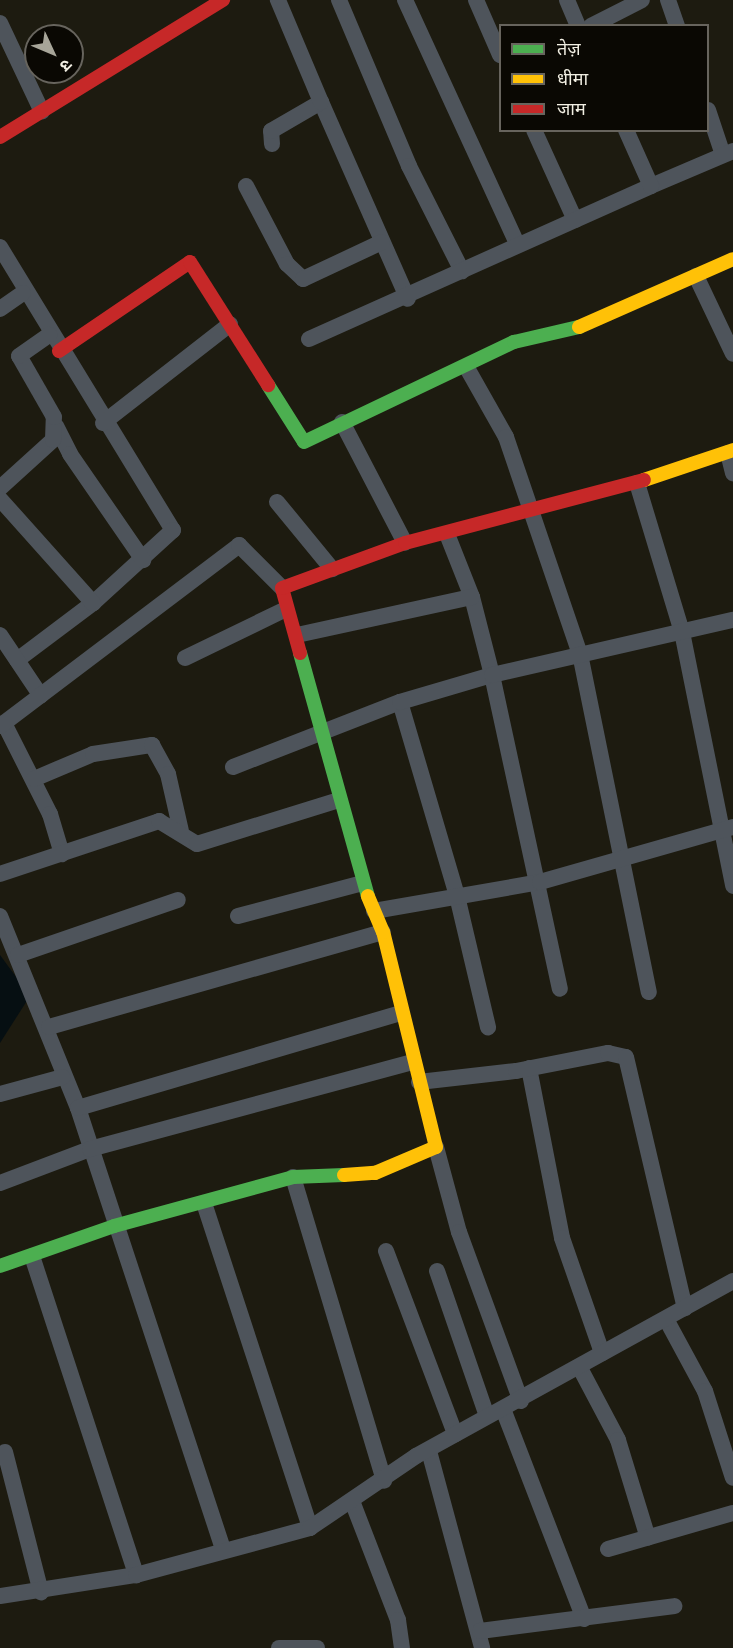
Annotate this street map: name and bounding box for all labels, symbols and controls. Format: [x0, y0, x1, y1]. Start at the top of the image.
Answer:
north arrow [24, 24, 84, 84]
legend [499, 24, 709, 132]
text: तेज़ [557, 37, 581, 62]
text: उ [54, 54, 77, 76]
text: धीमा [557, 67, 588, 92]
text: जाम [557, 97, 586, 122]

